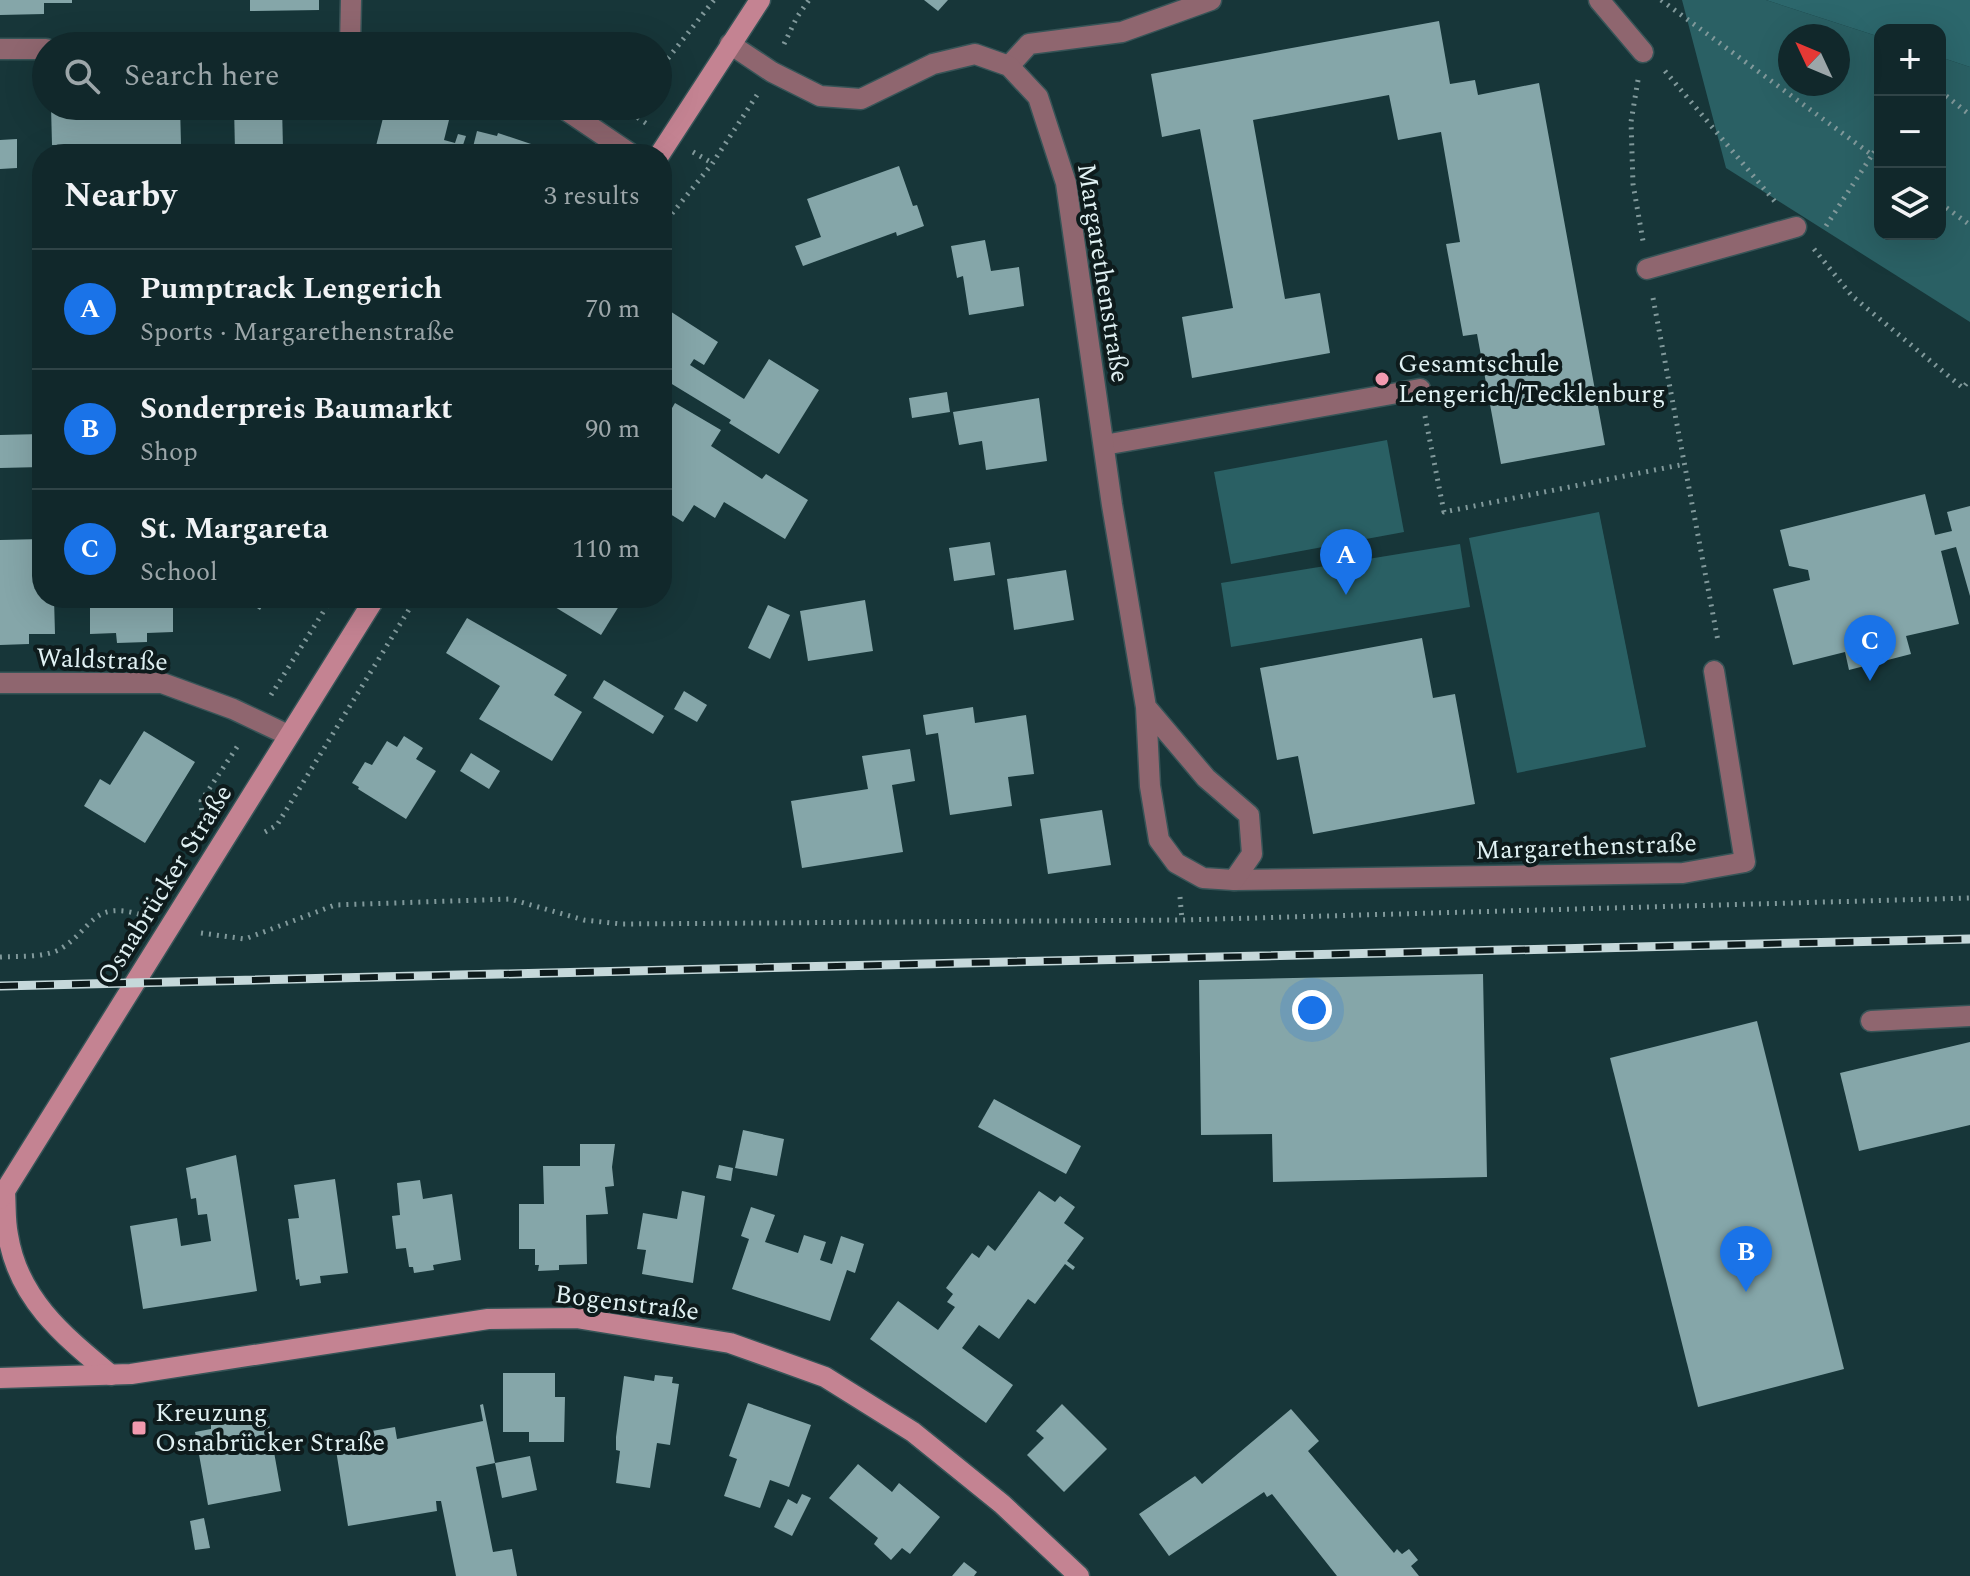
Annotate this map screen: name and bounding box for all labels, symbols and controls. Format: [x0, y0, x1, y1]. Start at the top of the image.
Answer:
north arrow [1778, 24, 1850, 96]
map controls [1874, 24, 1946, 240]
button: + [1874, 24, 1946, 96]
search box [32, 32, 672, 120]
text: Search here [124, 53, 280, 99]
icon: search [60, 54, 104, 98]
button: − [1874, 96, 1946, 168]
street label: Margarethenstraße [1066, 160, 1140, 386]
button: layers [1874, 168, 1946, 240]
text: Nearby [64, 170, 177, 222]
text: 3 results [544, 176, 640, 216]
text: Pumptrack Lengerich [140, 266, 442, 312]
text: A [80, 289, 100, 329]
text: 70 m [585, 289, 640, 329]
text: Sports · Margarethenstraße [140, 312, 455, 352]
place label: Gesamtschule Lengerich/Tecklenburg [1398, 344, 1665, 414]
marker: Gesamtschule Lengerich/Tecklenburg [1373, 370, 1391, 388]
text: Sonderpreis Baumarkt [140, 386, 453, 432]
text: B [81, 409, 99, 449]
text: 90 m [585, 409, 640, 449]
text: Shop [140, 432, 198, 472]
text: St. Margareta [140, 506, 329, 552]
text: C [81, 529, 99, 569]
text: 110 m [572, 529, 640, 569]
pin: A [1320, 529, 1372, 595]
text: School [140, 552, 218, 592]
pin: C [1844, 615, 1896, 681]
street label: Waldstraße [35, 638, 169, 682]
street label: Osnabrücker Straße [87, 777, 243, 993]
street label: Margarethenstraße [1475, 823, 1697, 871]
your location [1292, 990, 1332, 1030]
pin: B [1720, 1226, 1772, 1292]
street label: Bogenstraße [553, 1274, 701, 1332]
place label: Kreuzung Osnabrücker Straße [155, 1393, 385, 1463]
marker: Kreuzung Osnabrücker Straße [130, 1419, 148, 1437]

